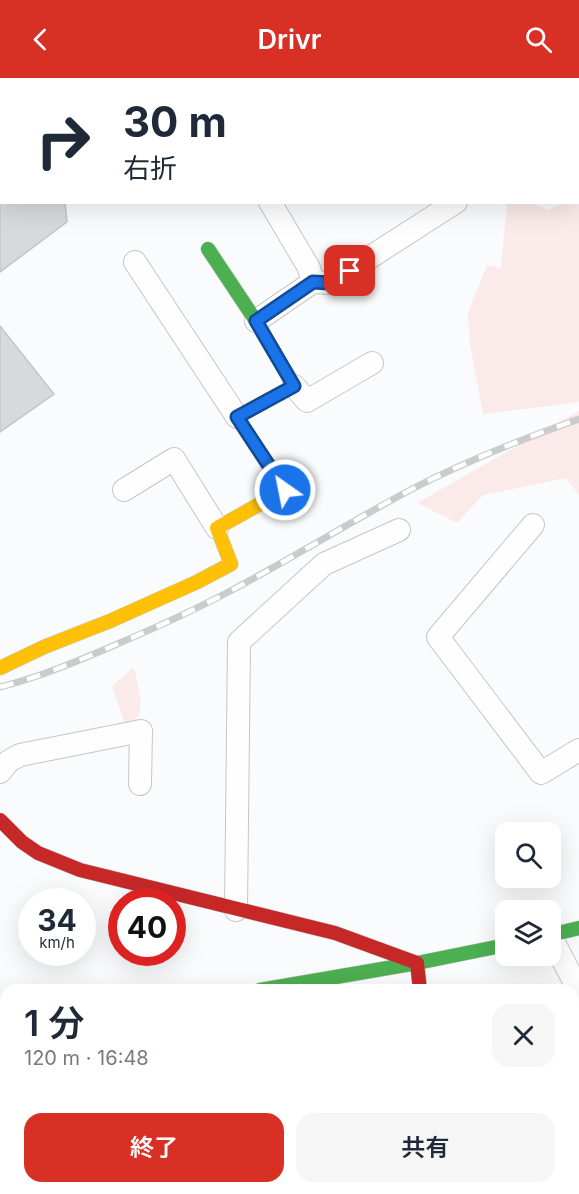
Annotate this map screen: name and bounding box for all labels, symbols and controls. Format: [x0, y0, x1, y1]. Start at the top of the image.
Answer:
icon: back [24, 23, 57, 56]
text: Drivr [257, 23, 322, 56]
icon: search [522, 23, 555, 56]
text: 30 m [123, 96, 227, 147]
icon: right [24, 102, 102, 180]
text: 右折 [123, 152, 177, 185]
pin [324, 245, 375, 296]
icon: arrive [333, 254, 366, 287]
position arrow [253, 458, 317, 522]
map controls [495, 822, 561, 966]
button: search [495, 822, 561, 888]
speed limit sign: 40 [108, 888, 186, 966]
button: layers [495, 900, 561, 966]
text: 34 [37, 902, 77, 938]
text: km/h [39, 933, 75, 952]
text: 1 分 [24, 1001, 84, 1045]
button: close [492, 1004, 555, 1067]
text: 120 m · 16:48 [24, 1046, 149, 1070]
button: 終了 [24, 1113, 284, 1182]
button: 共有 [296, 1113, 555, 1182]

